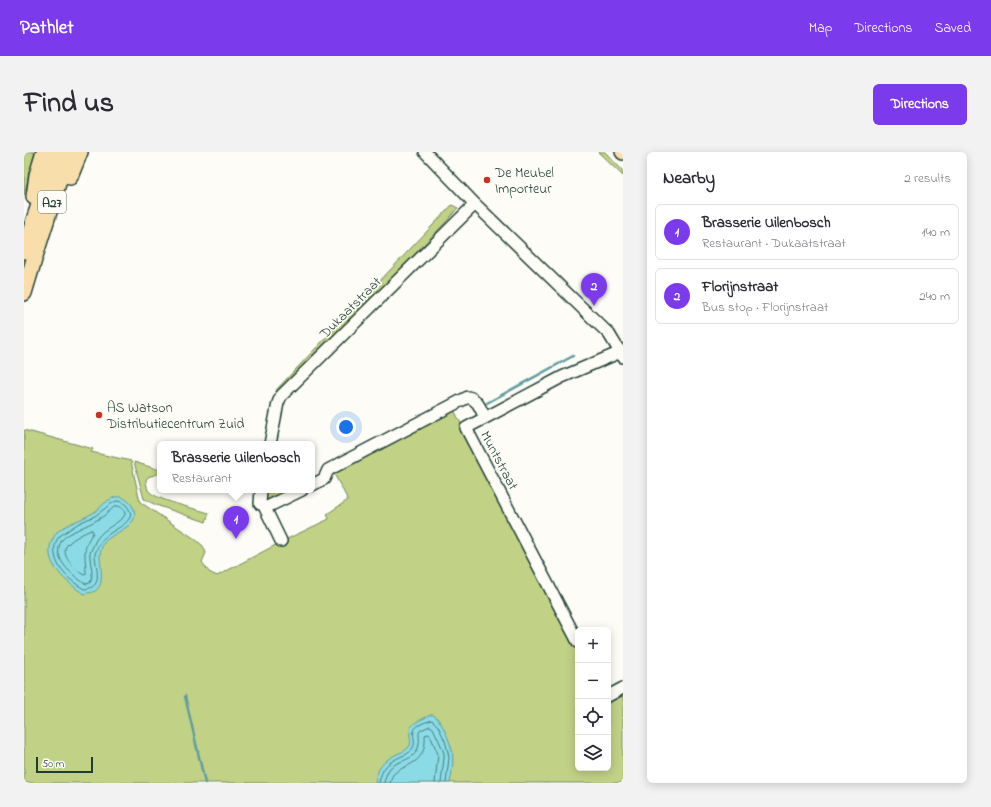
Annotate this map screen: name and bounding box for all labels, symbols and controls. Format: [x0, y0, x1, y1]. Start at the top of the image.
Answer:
text: Pathlet [20, 15, 74, 42]
text: Map [809, 18, 832, 39]
text: Directions [854, 18, 912, 39]
text: Saved [934, 18, 971, 39]
text: Find us [24, 84, 114, 125]
button: Directions [873, 84, 967, 125]
place label: De Meubel Importeur [494, 163, 554, 200]
text: Nearby [663, 166, 715, 191]
text: 2 results [904, 169, 951, 188]
marker: De Meubel Importeur [482, 175, 492, 185]
road number: A27 [38, 191, 66, 213]
text: Brasserie Uilenbosch [702, 212, 831, 234]
text: 1 [675, 223, 679, 242]
text: 140 m [922, 223, 950, 242]
text: Restaurant · Dukaatstraat [702, 234, 846, 253]
street label: Dukaatstraat [315, 272, 387, 345]
pin: 2 [581, 273, 607, 306]
text: Florijnstraat [702, 276, 778, 298]
text: 2 [674, 287, 680, 306]
text: 240 m [919, 287, 950, 306]
text: Bus stop · Florijnstraat [702, 298, 828, 317]
place label: AS Watson Distributiecentrum Zuid [106, 398, 245, 435]
marker: AS Watson Distributiecentrum Zuid [94, 410, 104, 420]
your location [336, 417, 356, 437]
street label: Muntstraat [474, 427, 523, 494]
popup [157, 441, 315, 493]
text: Brasserie Uilenbosch [172, 447, 300, 469]
text: Restaurant [172, 469, 232, 488]
pin: 1 [223, 506, 249, 539]
map controls [575, 627, 611, 771]
button: + [575, 627, 611, 663]
button: − [575, 663, 611, 699]
button: locate [575, 699, 611, 735]
button: layers [575, 735, 611, 771]
scale bar [36, 755, 93, 774]
text: 50 m [42, 756, 64, 772]

